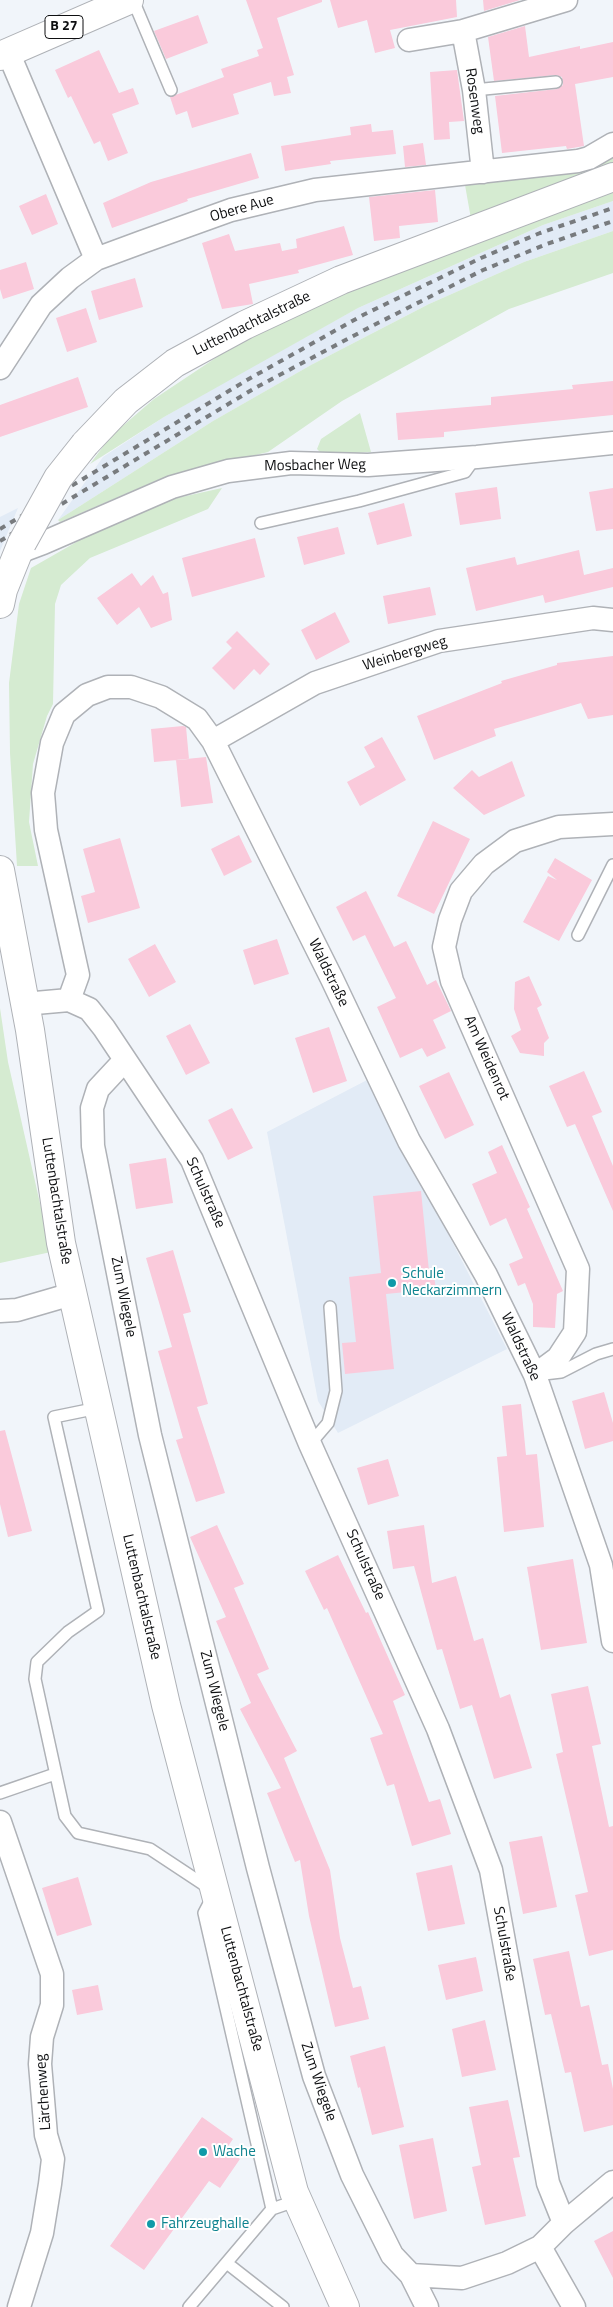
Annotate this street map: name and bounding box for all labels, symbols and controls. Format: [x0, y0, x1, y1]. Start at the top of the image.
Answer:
road number: B 27 [45, 16, 83, 38]
street label: Rosenweg [460, 67, 488, 135]
street label: Obere Aue [208, 191, 276, 227]
street label: Luttenbachtalstraße [190, 288, 314, 360]
street label: Mosbacher Weg [264, 456, 366, 476]
street label: Weinbergweg [361, 633, 449, 675]
street label: Waldstraße [304, 936, 352, 1010]
street label: Am Weidenrot [459, 1013, 513, 1103]
street label: Luttenbachtalstraße [37, 1136, 75, 1266]
street label: Schulstraße [181, 1155, 229, 1231]
street label: Zum Wiegele [106, 1255, 140, 1339]
place label: Schule Neckarzimmern [402, 1265, 502, 1300]
marker: Schule Neckarzimmern [386, 1277, 398, 1289]
street label: Waldstraße [496, 1310, 544, 1384]
street label: Schulstraße [341, 1527, 389, 1603]
street label: Luttenbachtalstraße [118, 1532, 164, 1662]
street label: Zum Wiegele [195, 1649, 233, 1733]
street label: Schulstraße [489, 1905, 519, 1983]
street label: Luttenbachtalstraße [216, 1925, 266, 2053]
street label: Zum Wiegele [296, 2040, 340, 2124]
street label: Lärchenweg [32, 2053, 56, 2131]
place label: Wache [213, 2143, 256, 2161]
marker: Wache [197, 2146, 209, 2158]
place label: Fahrzeughalle [161, 2215, 249, 2233]
marker: Fahrzeughalle [145, 2218, 157, 2230]

